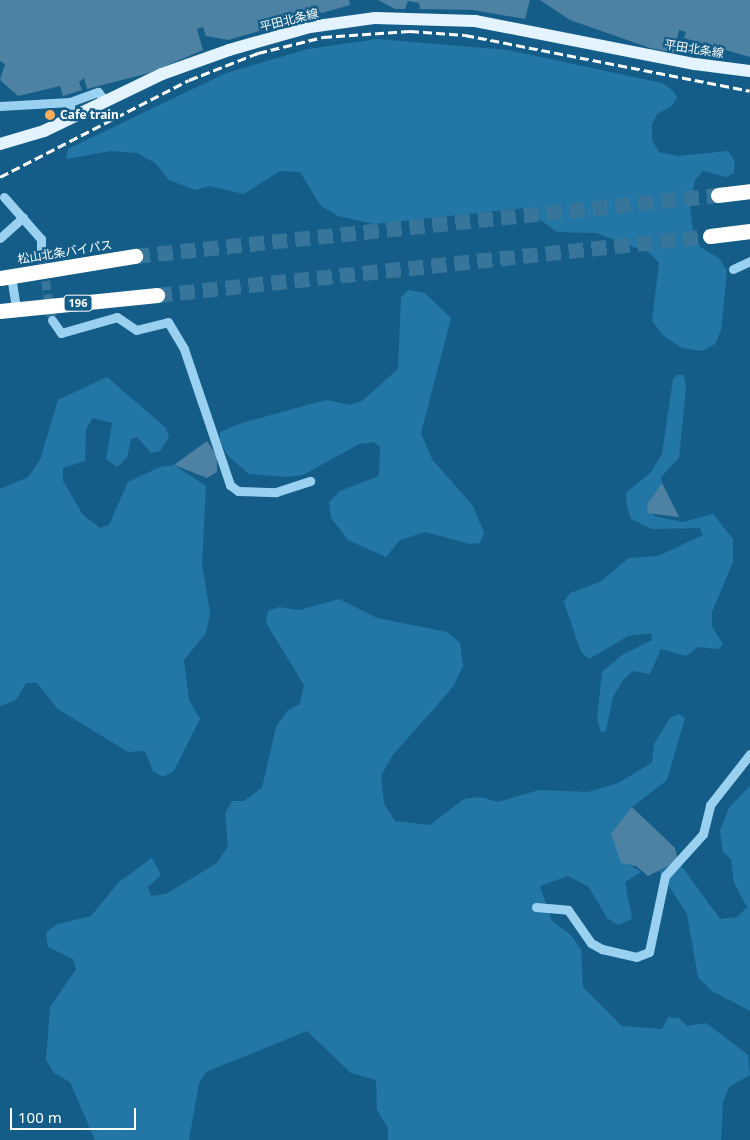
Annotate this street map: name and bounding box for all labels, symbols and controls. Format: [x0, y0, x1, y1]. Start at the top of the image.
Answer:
street label: 平田北条線 [258, 6, 320, 34]
street label: 平田北条線 [663, 37, 725, 61]
place label: Cafe train [60, 108, 119, 122]
marker: Cafe train [44, 109, 56, 121]
street label: 松山北条バイパス [16, 237, 114, 267]
road number: 196 [63, 294, 93, 312]
scale bar [12, 1098, 139, 1130]
text: 100 m [18, 1107, 62, 1127]

